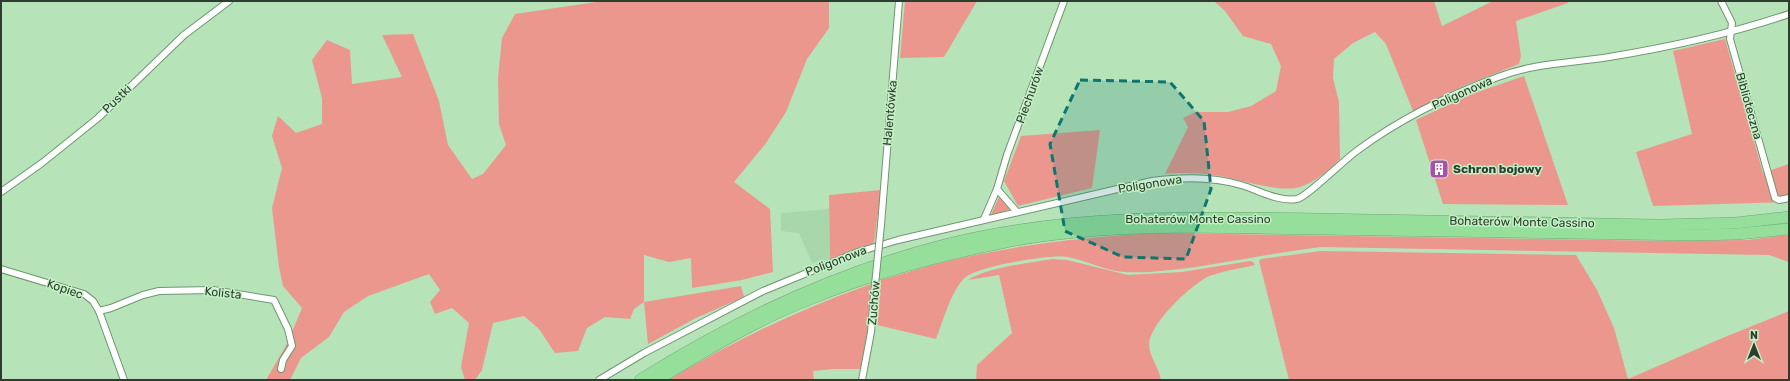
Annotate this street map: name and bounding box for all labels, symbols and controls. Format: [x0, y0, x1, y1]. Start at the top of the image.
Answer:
street label: Piechurów [1013, 64, 1047, 125]
street label: Biblioteczna [1733, 71, 1765, 141]
street label: Poligonowa [1430, 73, 1494, 113]
street label: Halentówka [880, 80, 900, 146]
street label: Pustki [100, 82, 134, 116]
building icon: Schron bojowy [1428, 158, 1450, 180]
place label: Schron bojowy [1453, 162, 1542, 176]
street label: Poligonowa [1117, 172, 1183, 196]
street label: Bohaterów Monte Cassino [1125, 212, 1271, 226]
street label: Bohaterów Monte Cassino [1449, 214, 1595, 230]
street label: Poligonowa [803, 243, 869, 279]
street label: Kopiec [45, 276, 85, 302]
street label: Zuchów [865, 280, 883, 326]
street label: Kolista [204, 284, 242, 302]
north arrow [1734, 325, 1774, 365]
text: N [1750, 329, 1758, 342]

